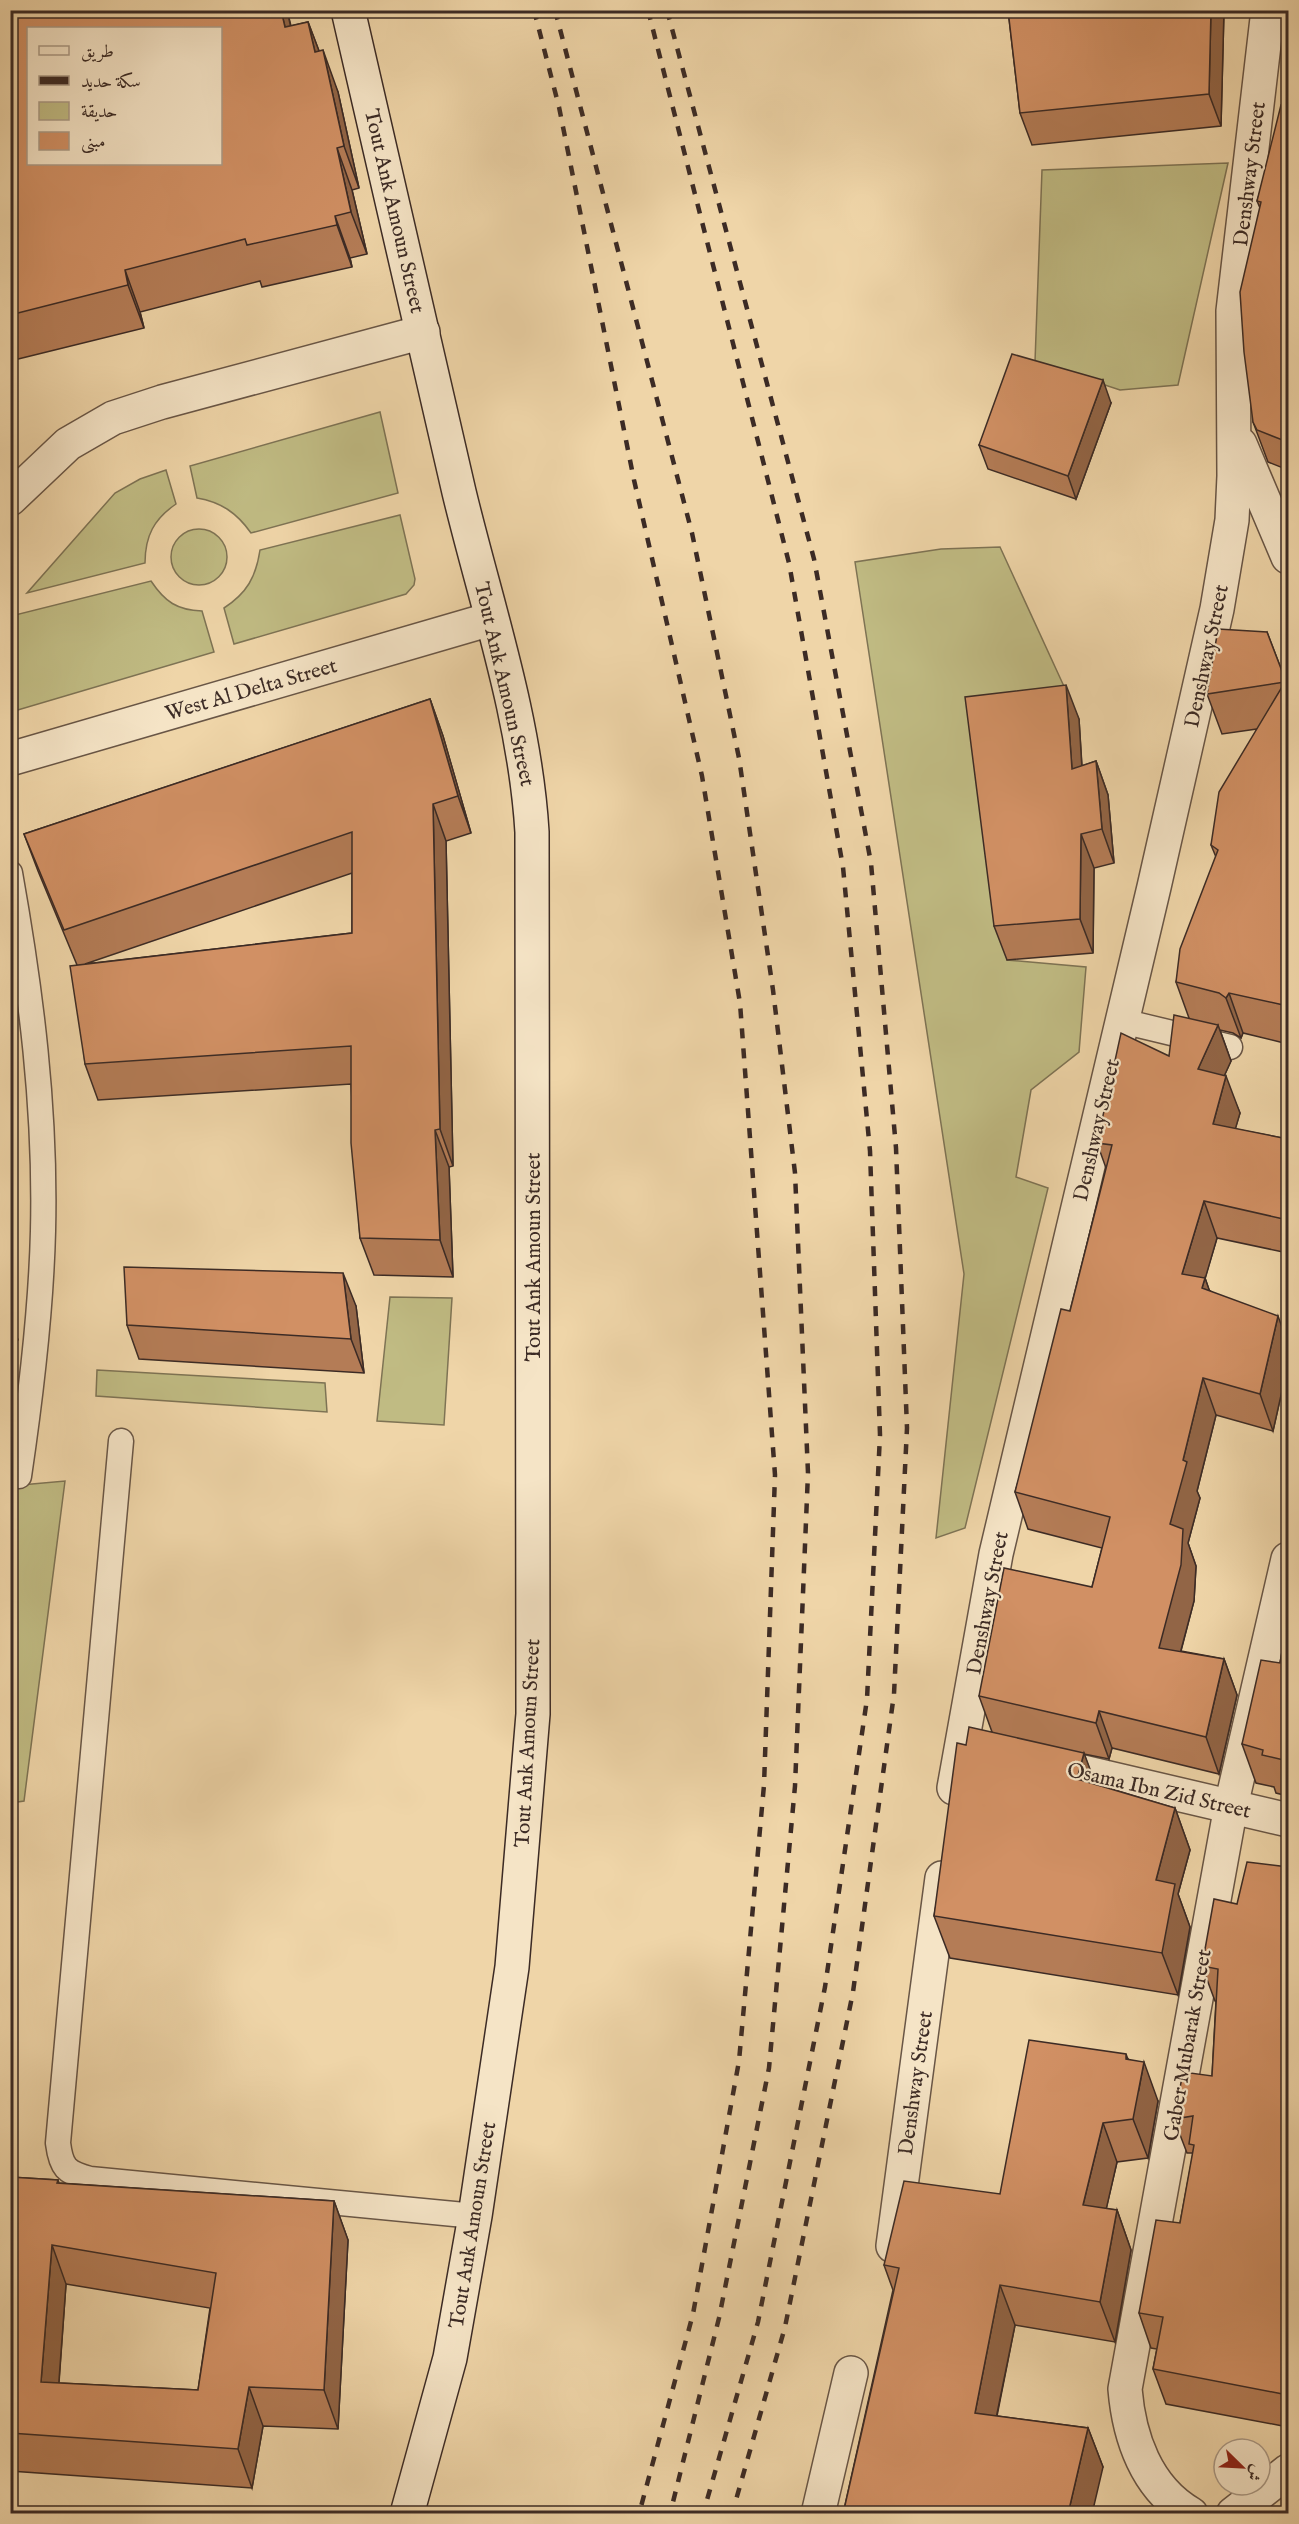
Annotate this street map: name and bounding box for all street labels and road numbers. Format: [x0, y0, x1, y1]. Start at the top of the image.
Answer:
street label: Denshway Street [1228, 100, 1273, 248]
street label: Tout Ank Amoun Street [357, 107, 430, 316]
street label: Tout Ank Amoun Street [467, 580, 540, 789]
street label: Denshway Street [1179, 582, 1236, 730]
street label: West Al Delta Street [162, 653, 340, 728]
street label: Denshway Street [1068, 1056, 1127, 1204]
street label: Tout Ank Amoun Street [521, 1153, 548, 1361]
street label: Denshway Street [961, 1529, 1016, 1677]
street label: Tout Ank Amoun Street [510, 1638, 547, 1848]
street label: Osama Ibn Zid Street [1064, 1757, 1253, 1826]
street label: Gaber Mubarak Street [1158, 1947, 1219, 2143]
street label: Denshway Street [893, 2009, 940, 2157]
street label: Tout Ank Amoun Street [444, 2120, 503, 2331]

